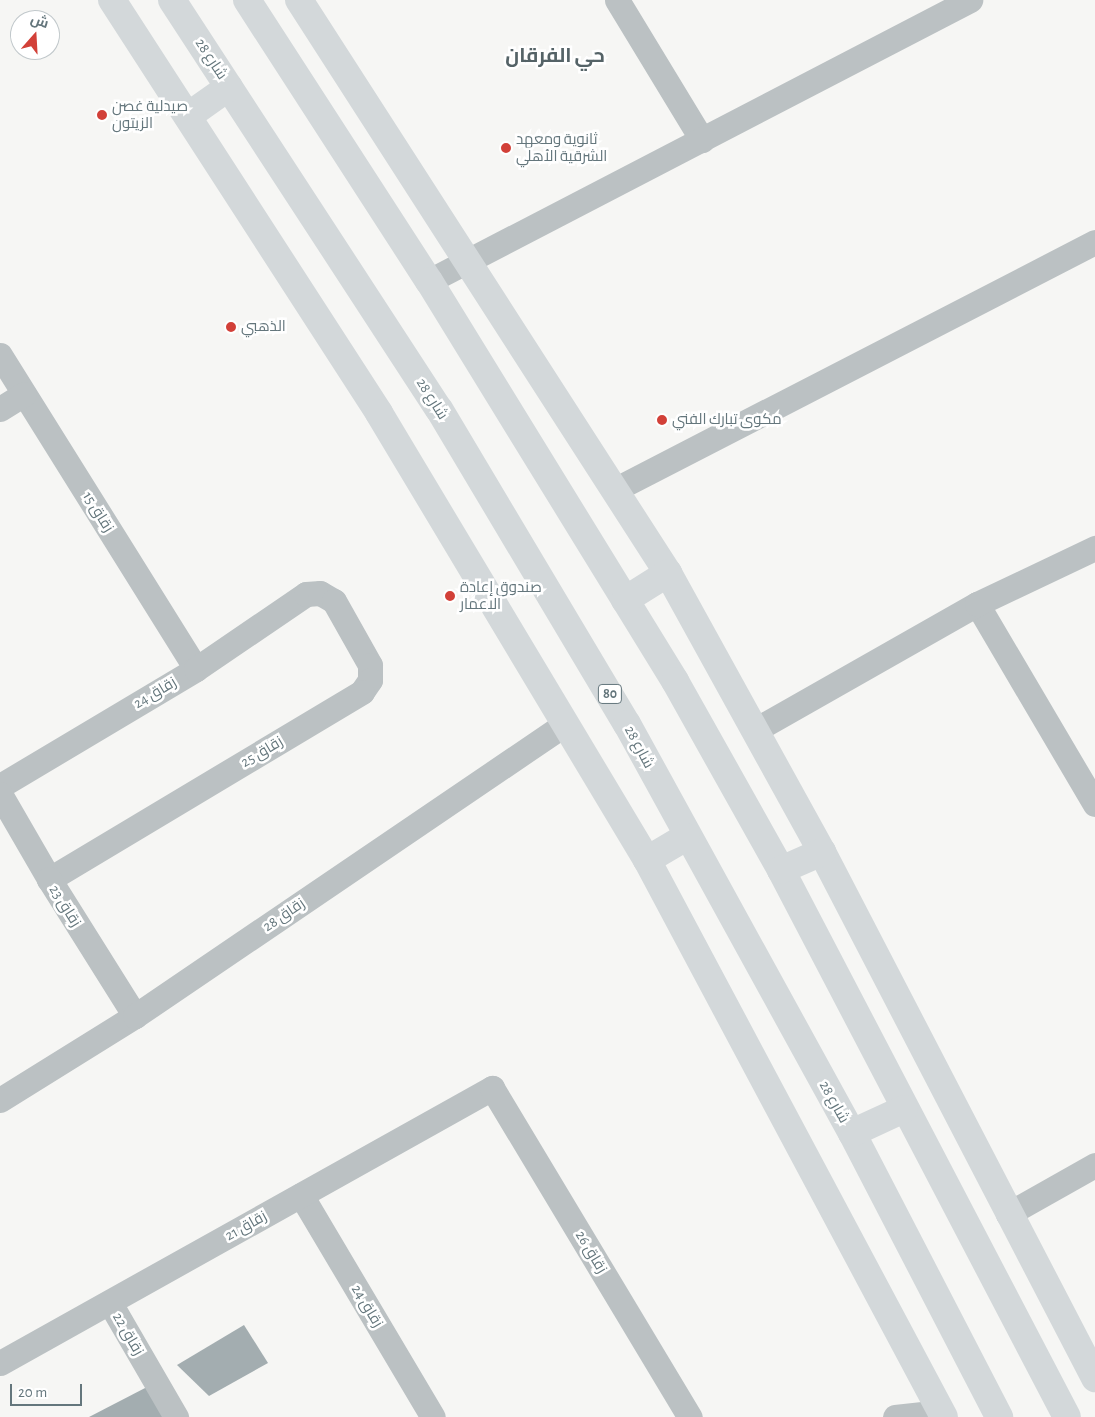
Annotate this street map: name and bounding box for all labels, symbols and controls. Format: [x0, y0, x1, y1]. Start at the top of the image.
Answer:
north arrow [10, 10, 60, 60]
text: ش [29, 12, 50, 31]
street label: شارع 28 [191, 35, 231, 83]
district label: حي الفرقان [505, 44, 605, 68]
place label: صيدلية غصن الزيتون [112, 97, 188, 132]
marker: صيدلية غصن الزيتون [96, 109, 108, 121]
place label: ثانوية ومعهد الشرقية الأهلي [516, 130, 607, 165]
marker: ثانوية ومعهد الشرقية الأهلي [500, 142, 512, 154]
place label: الذهبي [241, 318, 286, 336]
marker: الذهبي [225, 321, 237, 333]
street label: شارع 28 [412, 375, 452, 423]
place label: مكوى تبارك الفني [672, 411, 782, 429]
marker: مكوى تبارك الفني [656, 414, 668, 426]
street label: زقاق 15 [79, 488, 117, 536]
place label: صندوق إعادة الاعمار [460, 578, 542, 613]
marker: صندوق إعادة الاعمار [444, 590, 456, 602]
street label: زقاق 24 [130, 673, 180, 713]
road number: 80 [598, 682, 622, 706]
street label: شارع 28 [620, 723, 658, 771]
street label: زقاق 25 [238, 732, 286, 772]
street label: زقاق 23 [45, 882, 85, 930]
street label: زقاق 28 [260, 894, 308, 936]
street label: شارع 28 [815, 1078, 853, 1126]
street label: زقاق 21 [222, 1207, 270, 1245]
street label: زقاق 26 [571, 1227, 611, 1277]
street label: زقاق 24 [347, 1281, 387, 1331]
street label: زقاق 22 [109, 1309, 147, 1359]
scale bar [12, 1374, 85, 1406]
text: 20 m [18, 1385, 47, 1400]

